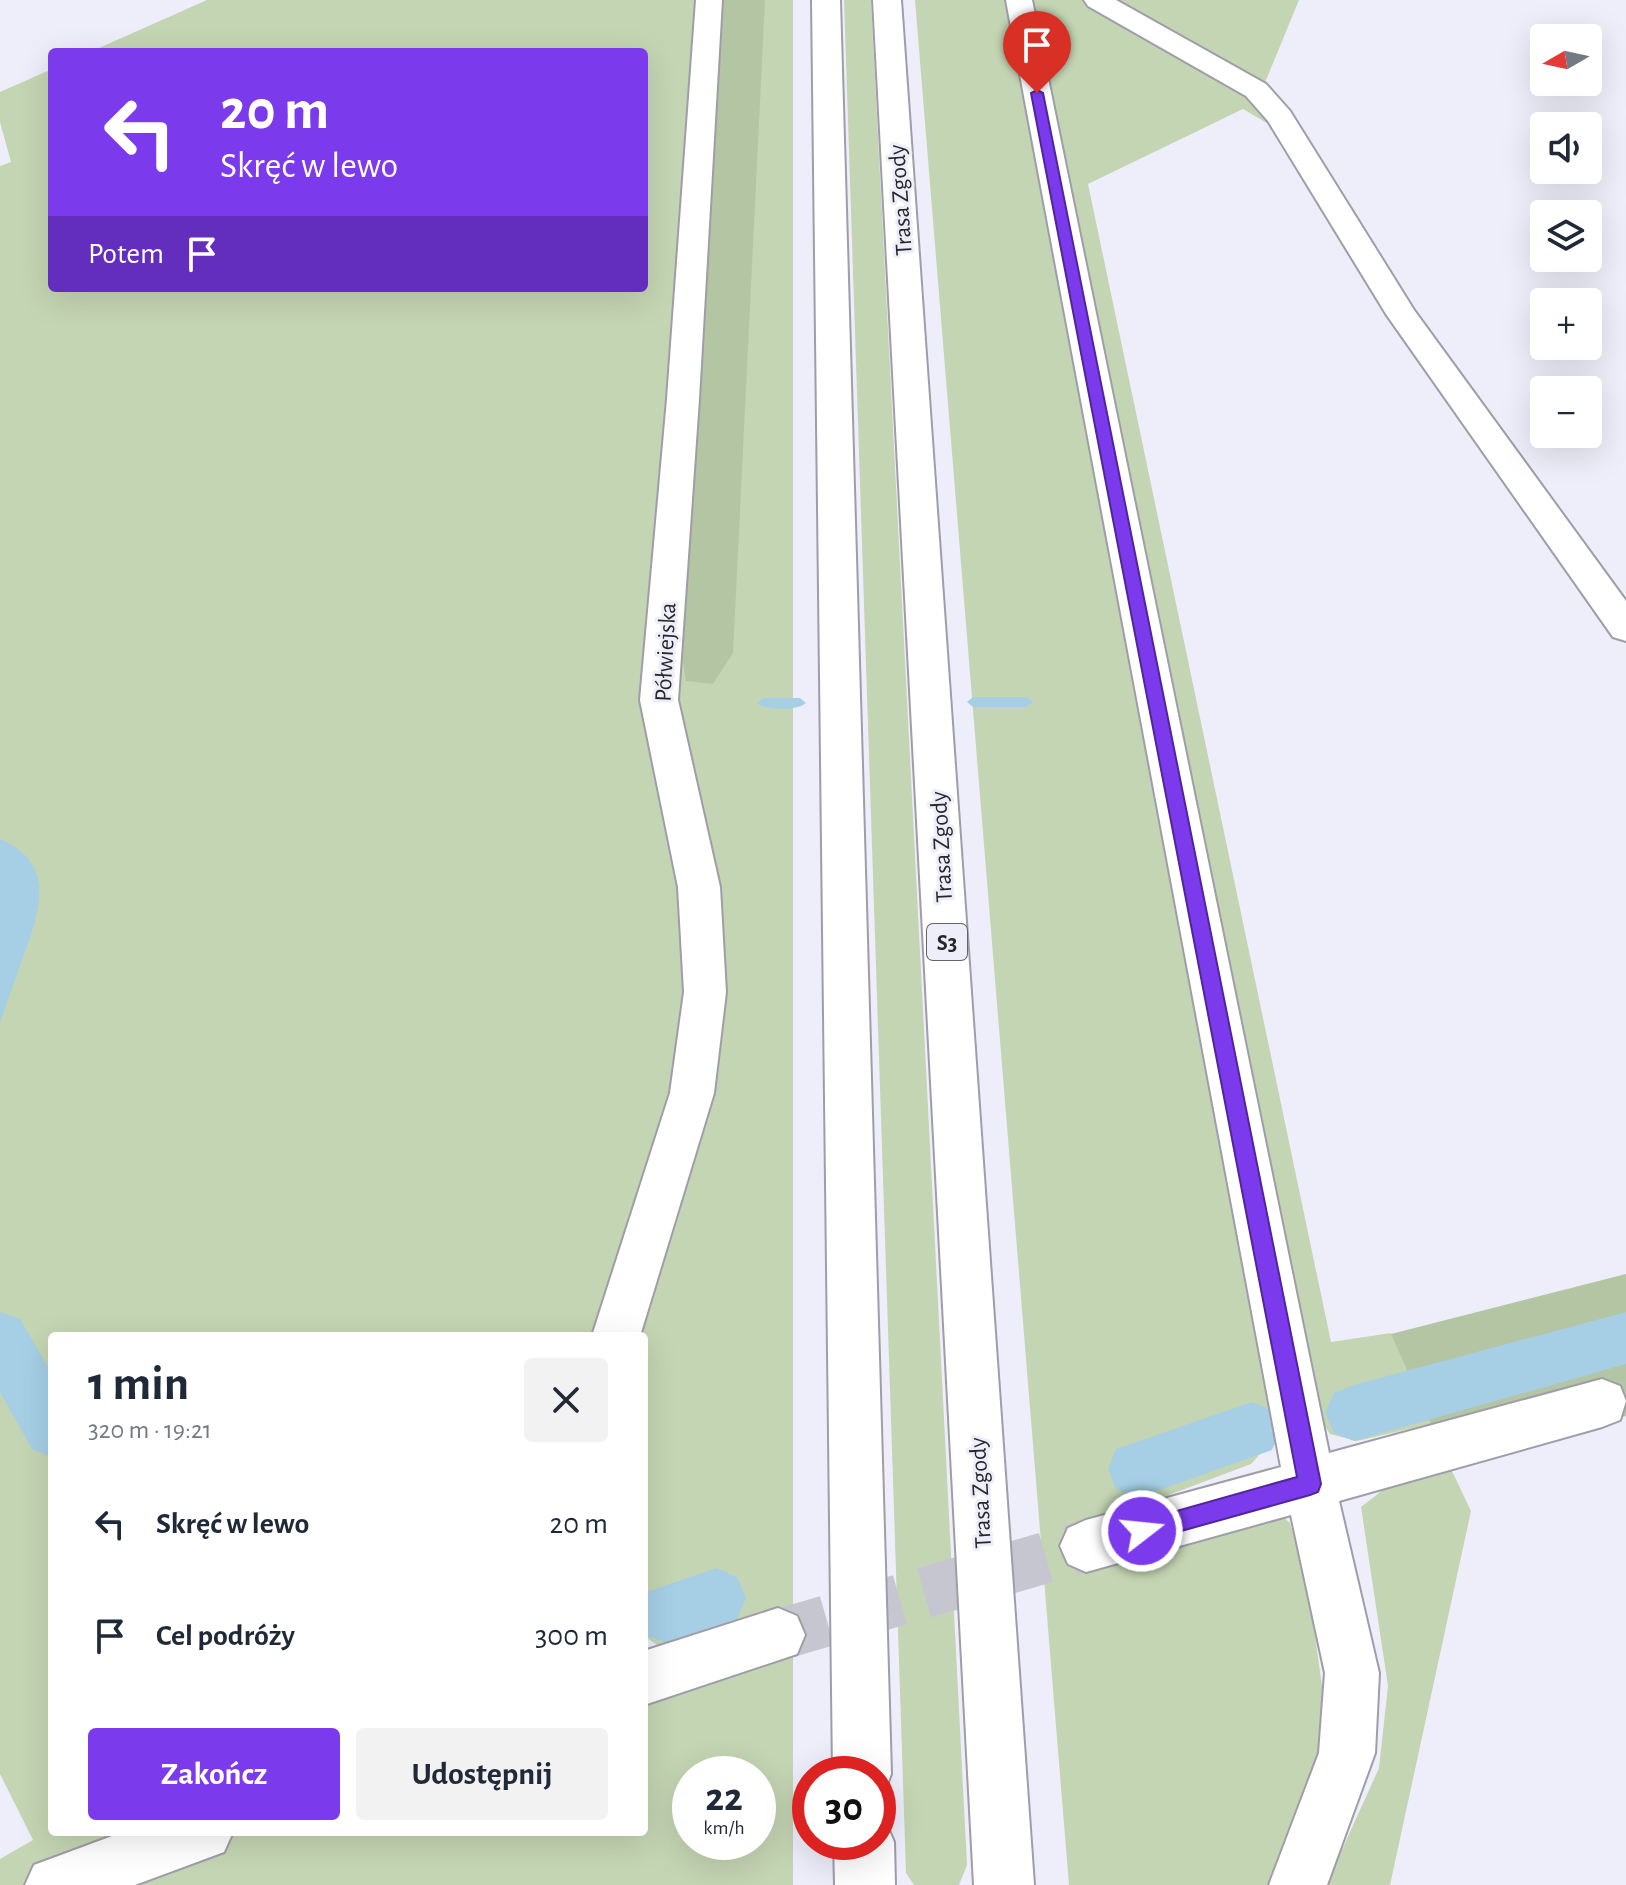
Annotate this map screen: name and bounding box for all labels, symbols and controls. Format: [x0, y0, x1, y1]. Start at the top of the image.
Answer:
pin [1003, 11, 1071, 93]
icon: arrive [1015, 23, 1059, 67]
north arrow [1530, 24, 1602, 96]
map controls [1530, 24, 1602, 448]
icon: left [88, 80, 192, 184]
text: 20 m [220, 83, 329, 139]
button: sound [1530, 112, 1602, 184]
street label: Trasa Zgody [885, 144, 917, 256]
text: Skręć w lewo [220, 148, 398, 184]
button: layers [1530, 200, 1602, 272]
icon: arrive [180, 232, 224, 276]
text: Potem [88, 239, 164, 269]
button: + [1530, 288, 1602, 360]
button: − [1530, 376, 1602, 448]
street label: Półwiejska [651, 602, 681, 702]
street label: Trasa Zgody [927, 791, 957, 903]
road number: S3 [927, 924, 967, 960]
button: close [524, 1358, 608, 1442]
text: 1 min [88, 1361, 189, 1409]
text: 320 m · 19:21 [88, 1417, 212, 1443]
street label: Trasa Zgody [966, 1437, 996, 1549]
position arrow [1100, 1489, 1184, 1573]
icon: left [88, 1502, 132, 1546]
text: Skręć w lewo [156, 1509, 309, 1539]
text: 20 m [550, 1509, 608, 1539]
icon: arrive [88, 1614, 132, 1658]
text: Cel podróży [156, 1621, 295, 1651]
text: 300 m [535, 1621, 608, 1651]
button: Zakończ [88, 1728, 340, 1820]
button: Udostępnij [356, 1728, 608, 1820]
speed limit sign: 30 [792, 1756, 896, 1860]
text: 22 [705, 1778, 743, 1818]
text: km/h [703, 1818, 745, 1838]

